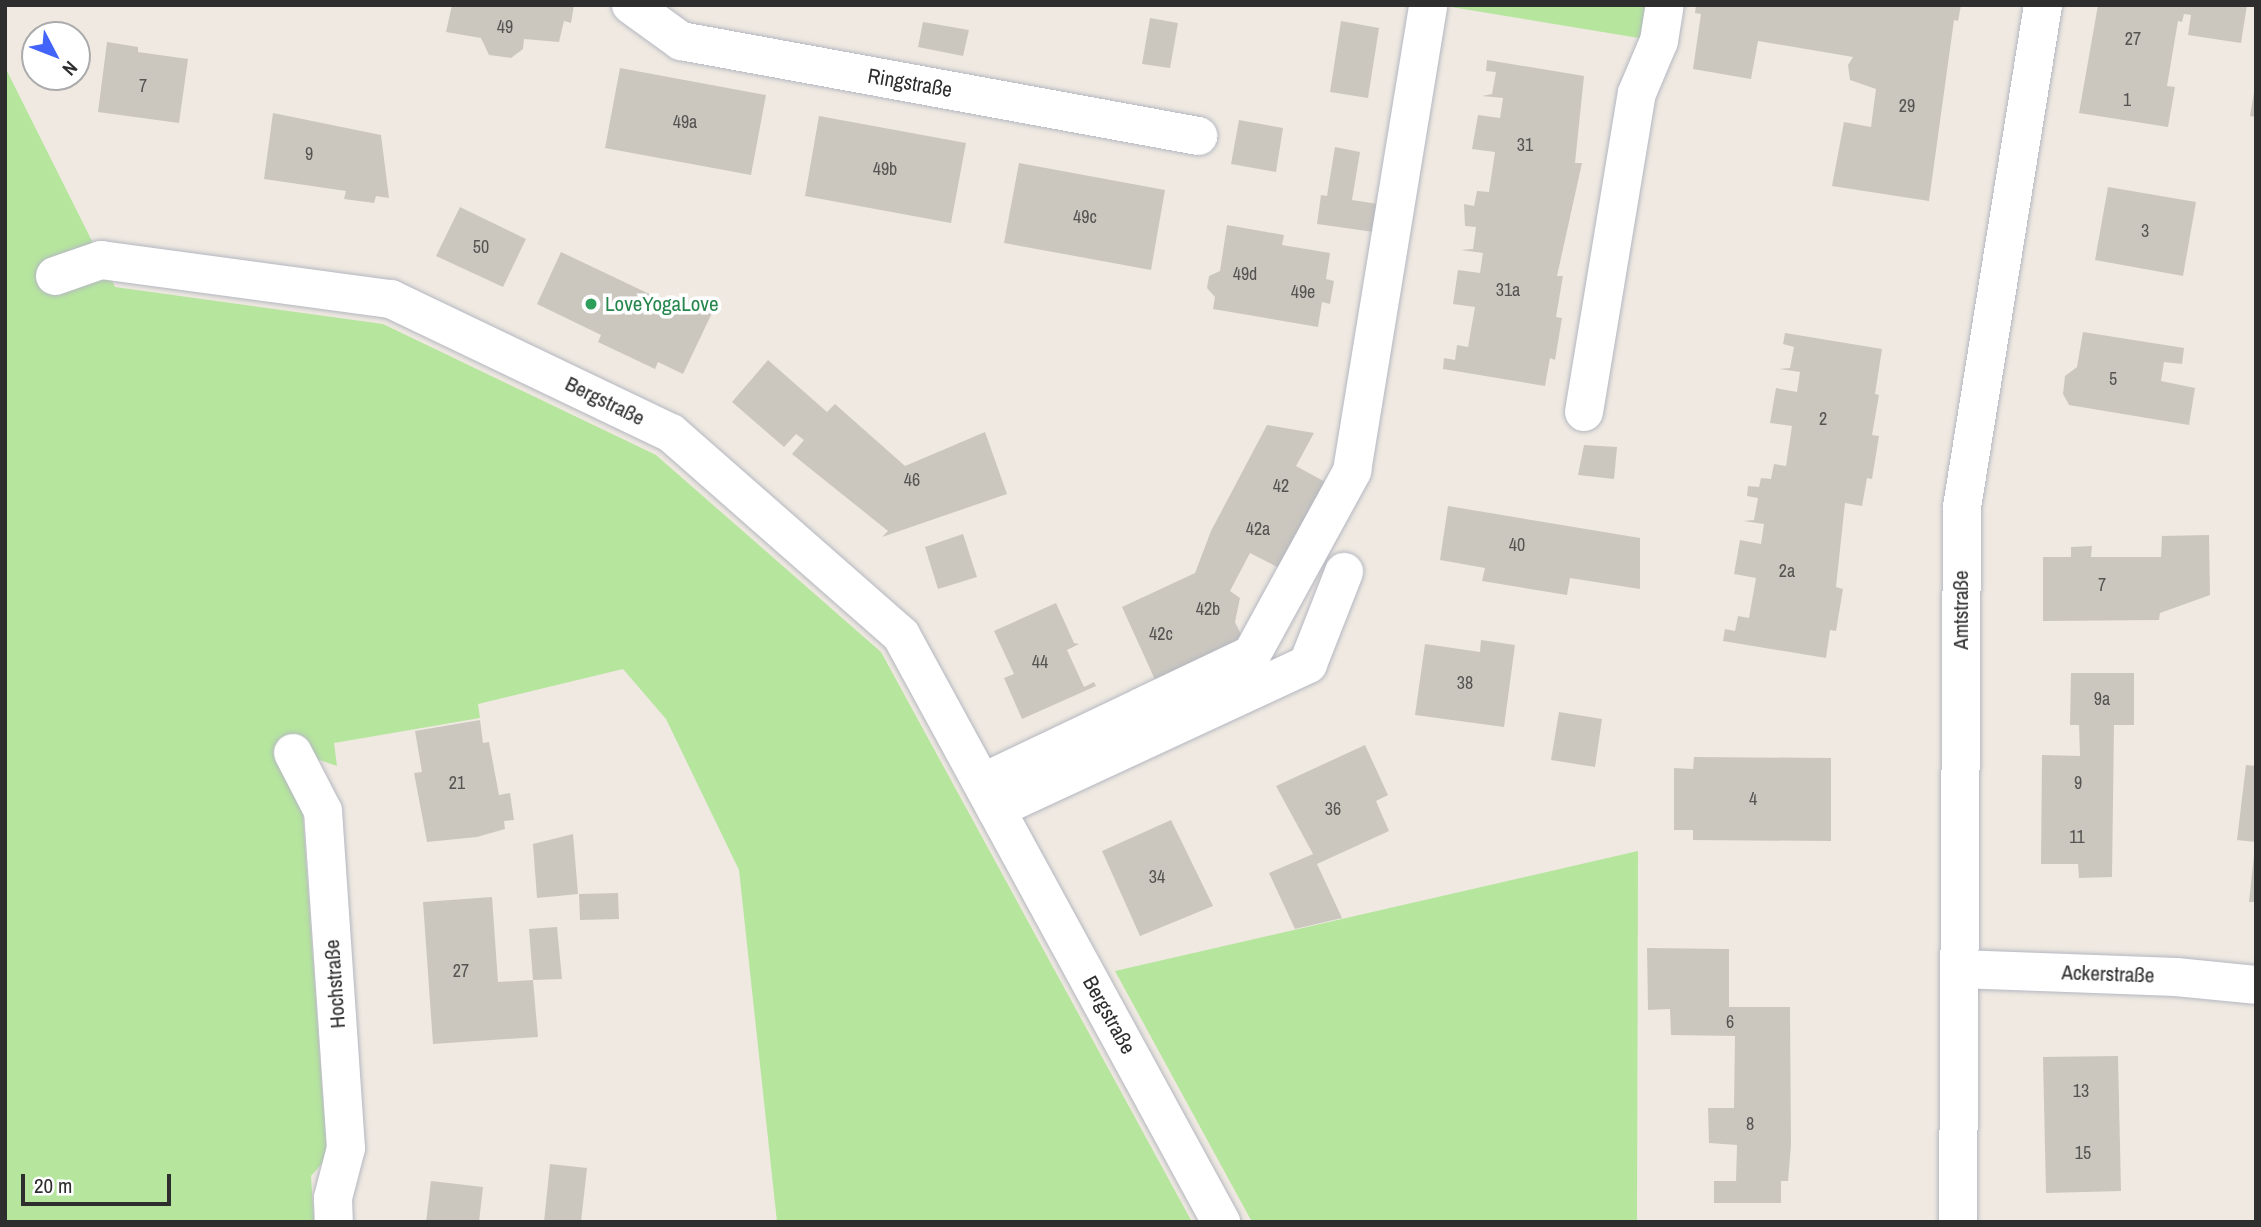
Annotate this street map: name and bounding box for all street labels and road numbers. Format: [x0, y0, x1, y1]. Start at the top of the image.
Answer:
street label: Ringstraße [866, 63, 954, 103]
street label: Bergstraße [561, 371, 649, 431]
street label: Amtstraße [1948, 570, 1974, 650]
street label: Hochstraße [319, 939, 351, 1029]
street label: Ackerstraße [2061, 960, 2155, 988]
street label: Bergstraße [1077, 972, 1141, 1058]

